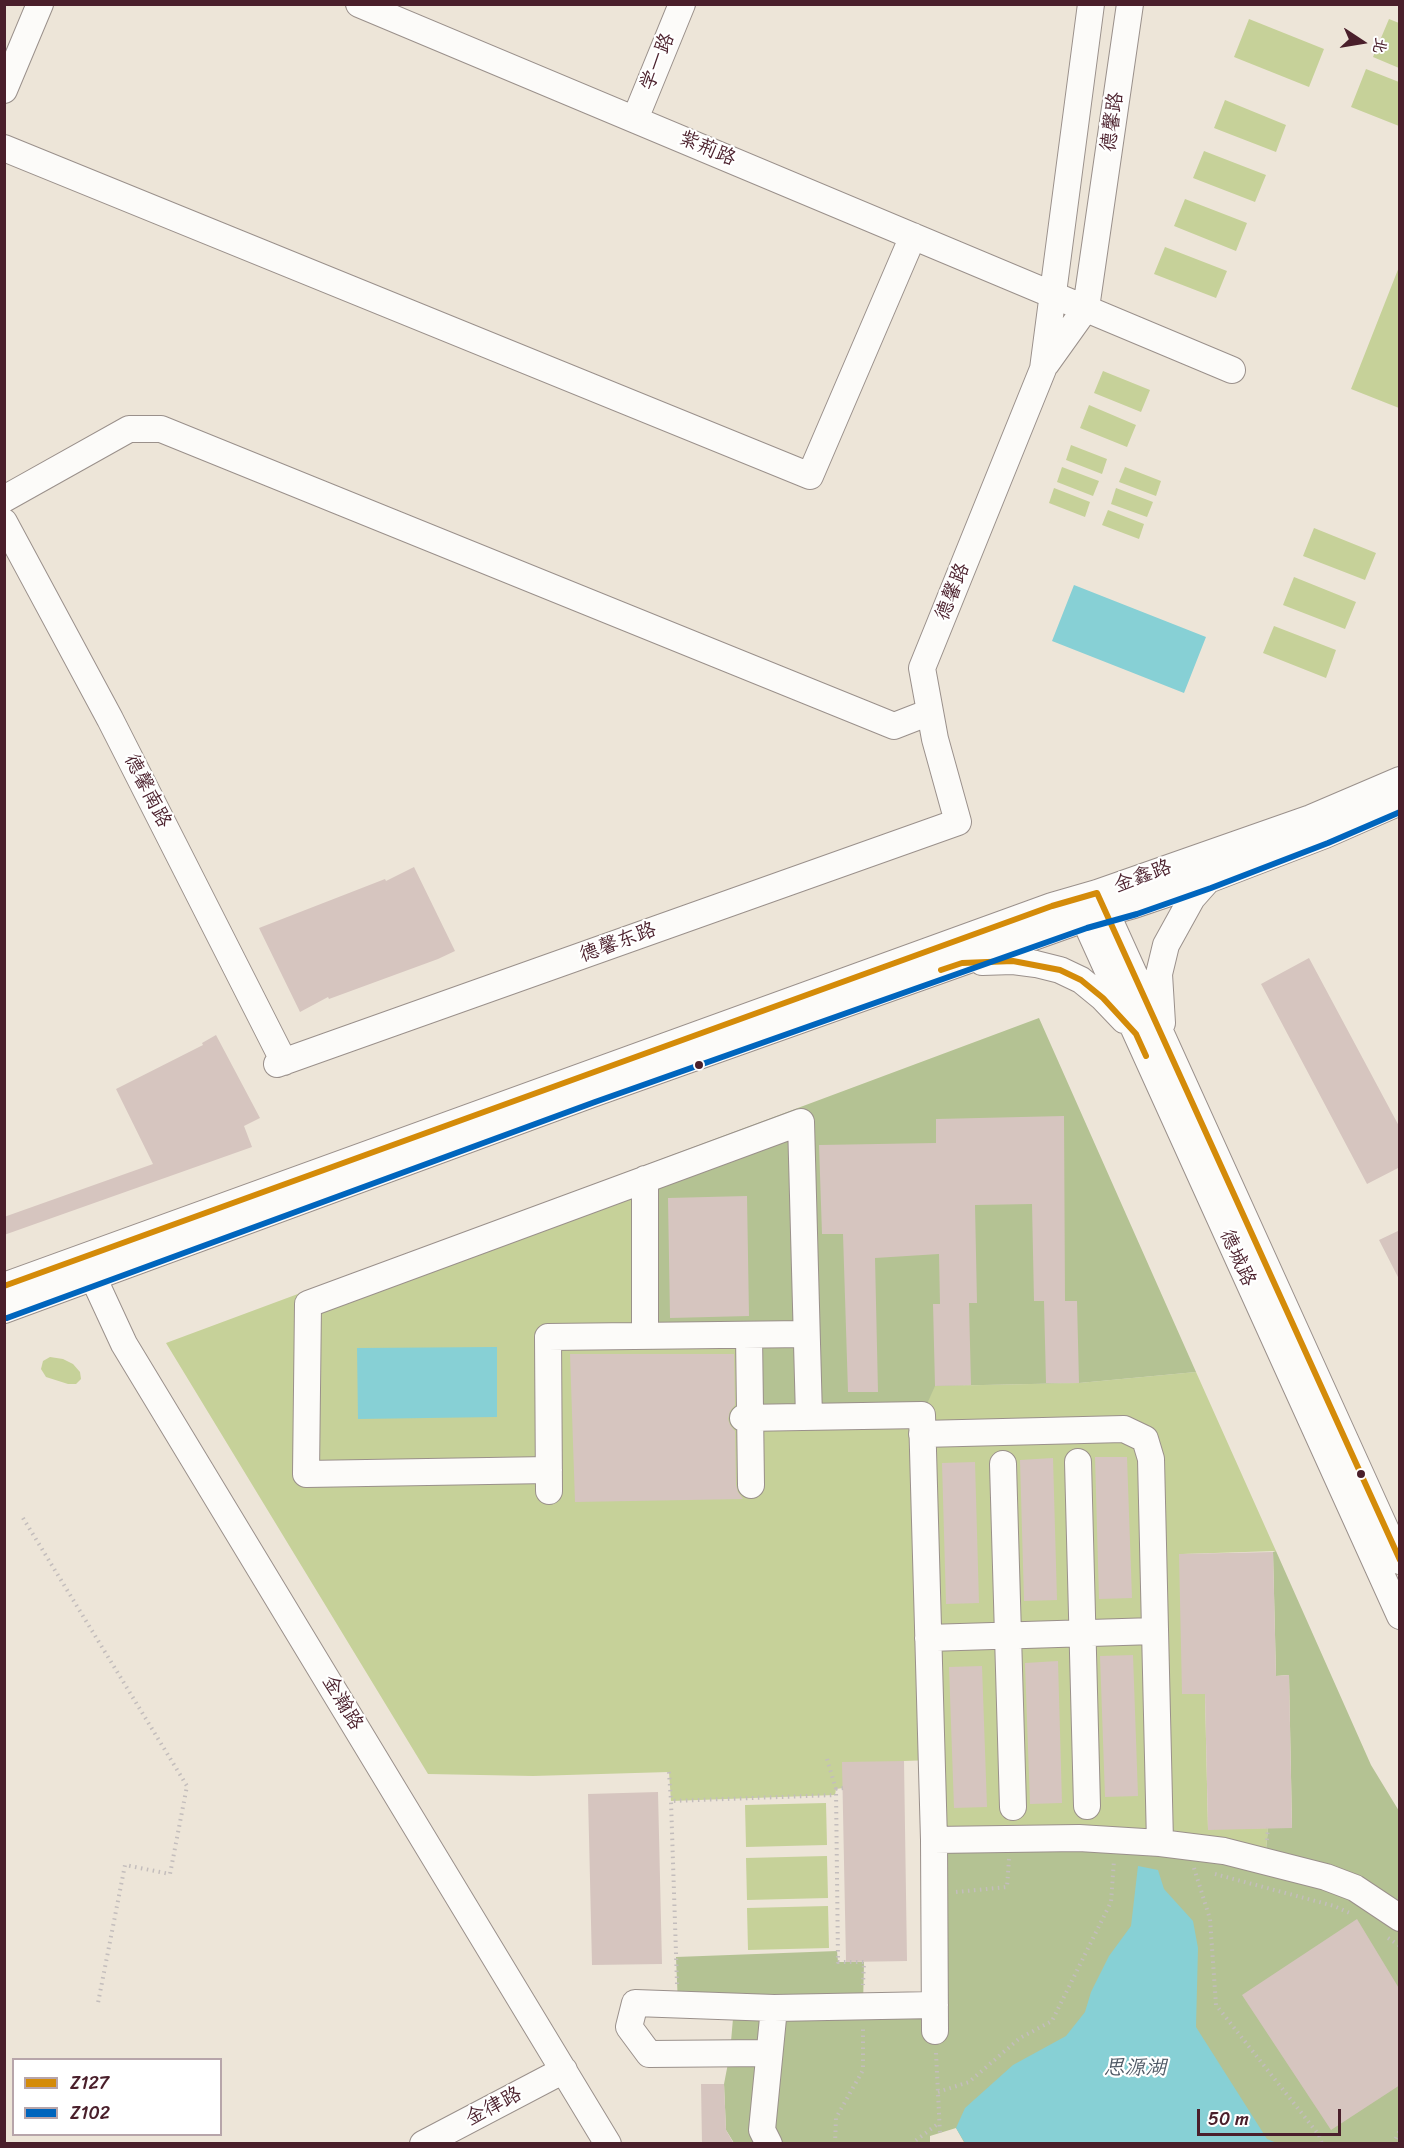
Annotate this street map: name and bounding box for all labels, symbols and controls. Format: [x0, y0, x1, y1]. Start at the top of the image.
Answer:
north arrow [1332, 12, 1392, 72]
street label: 学一路 [636, 30, 680, 94]
text: 北 [1364, 35, 1396, 57]
street label: 德馨路 [1097, 91, 1129, 153]
street label: 紫荊路 [675, 126, 739, 172]
street label: 德馨路 [931, 560, 975, 624]
street label: 德馨南路 [118, 750, 176, 832]
street label: 金鑫路 [1111, 855, 1175, 899]
street label: 德馨东路 [576, 918, 660, 968]
unlabelled marker [693, 1059, 705, 1071]
street label: 德城路 [1214, 1226, 1260, 1290]
unlabelled marker [1355, 1468, 1367, 1480]
street label: 金瀚路 [316, 1671, 368, 1735]
water label: 思源湖 [1104, 2056, 1166, 2082]
legend [12, 2058, 222, 2136]
text: Z127 [70, 2067, 109, 2099]
street label: 金律路 [462, 2082, 526, 2132]
text: Z102 [70, 2097, 110, 2129]
scale bar [1200, 2097, 1344, 2135]
text: 50 m [1208, 2103, 1249, 2135]

